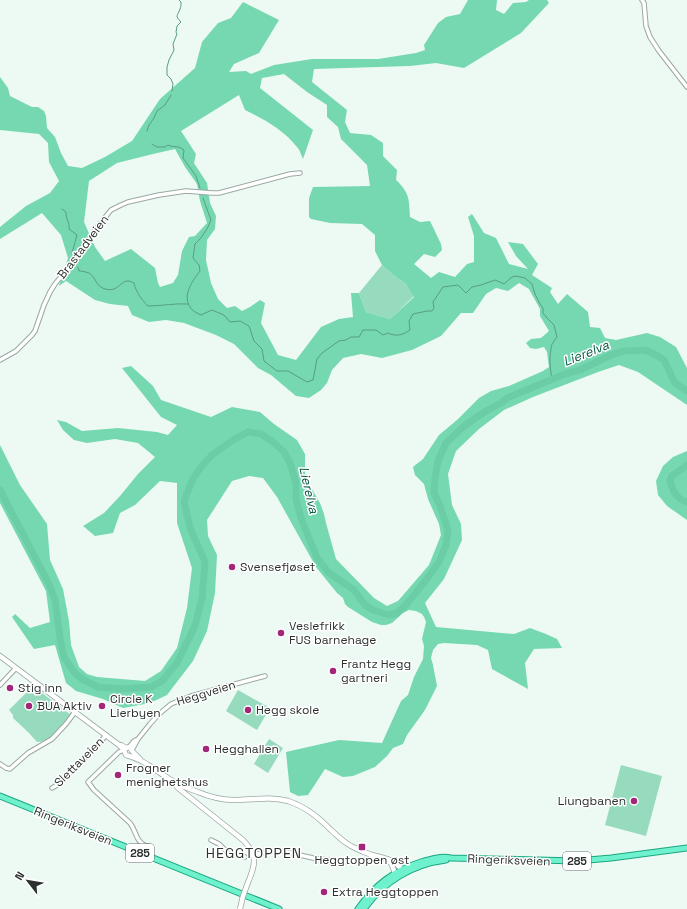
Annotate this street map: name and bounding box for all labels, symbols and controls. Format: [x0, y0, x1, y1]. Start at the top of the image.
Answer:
street label: Brastadveien [54, 212, 112, 282]
water label: Lierelva [561, 336, 612, 370]
water label: Lierelva [295, 465, 323, 516]
place label: Svensefjøset [240, 559, 315, 575]
marker: Svensefjøset [227, 562, 237, 572]
place label: Veslefrikk FUS barnehage [289, 618, 376, 648]
marker: Veslefrikk FUS barnehage [276, 628, 286, 638]
place label: Frantz Hegg gartneri [341, 656, 411, 686]
marker: Frantz Hegg gartneri [328, 666, 338, 676]
street label: Heggveien [174, 676, 238, 710]
place label: Stig inn [18, 680, 62, 696]
marker: Stig inn [5, 683, 15, 693]
place label: Circle K Lierbyen [110, 691, 161, 721]
place label: BUA Aktiv [37, 698, 93, 714]
marker: BUA Aktiv [24, 701, 34, 711]
marker: Circle K Lierbyen [97, 701, 107, 711]
place label: Hegg skole [256, 702, 319, 718]
marker: Hegg skole [243, 705, 253, 715]
street label: Slettaveien [51, 734, 107, 790]
place label: Hegghallen [214, 741, 279, 757]
marker: Hegghallen [201, 744, 211, 754]
place label: Frogner menighetshus [126, 760, 208, 790]
marker: Frogner menighetshus [113, 770, 123, 780]
place label: Liungbanen [558, 793, 626, 809]
marker: Liungbanen [629, 796, 639, 806]
street label: Ringeriksveien [31, 803, 115, 849]
marker: Heggtoppen øst [357, 842, 367, 852]
road number: 285 [126, 844, 154, 862]
district label: HEGGTOPPEN [206, 844, 302, 862]
street label: Ringeriksveien [467, 851, 551, 869]
place label: Heggtoppen øst [314, 852, 410, 868]
road number: 285 [563, 852, 591, 870]
north arrow [8, 861, 48, 901]
text: N [12, 869, 27, 883]
place label: Extra Heggtoppen [332, 884, 439, 900]
marker: Extra Heggtoppen [319, 887, 329, 897]

